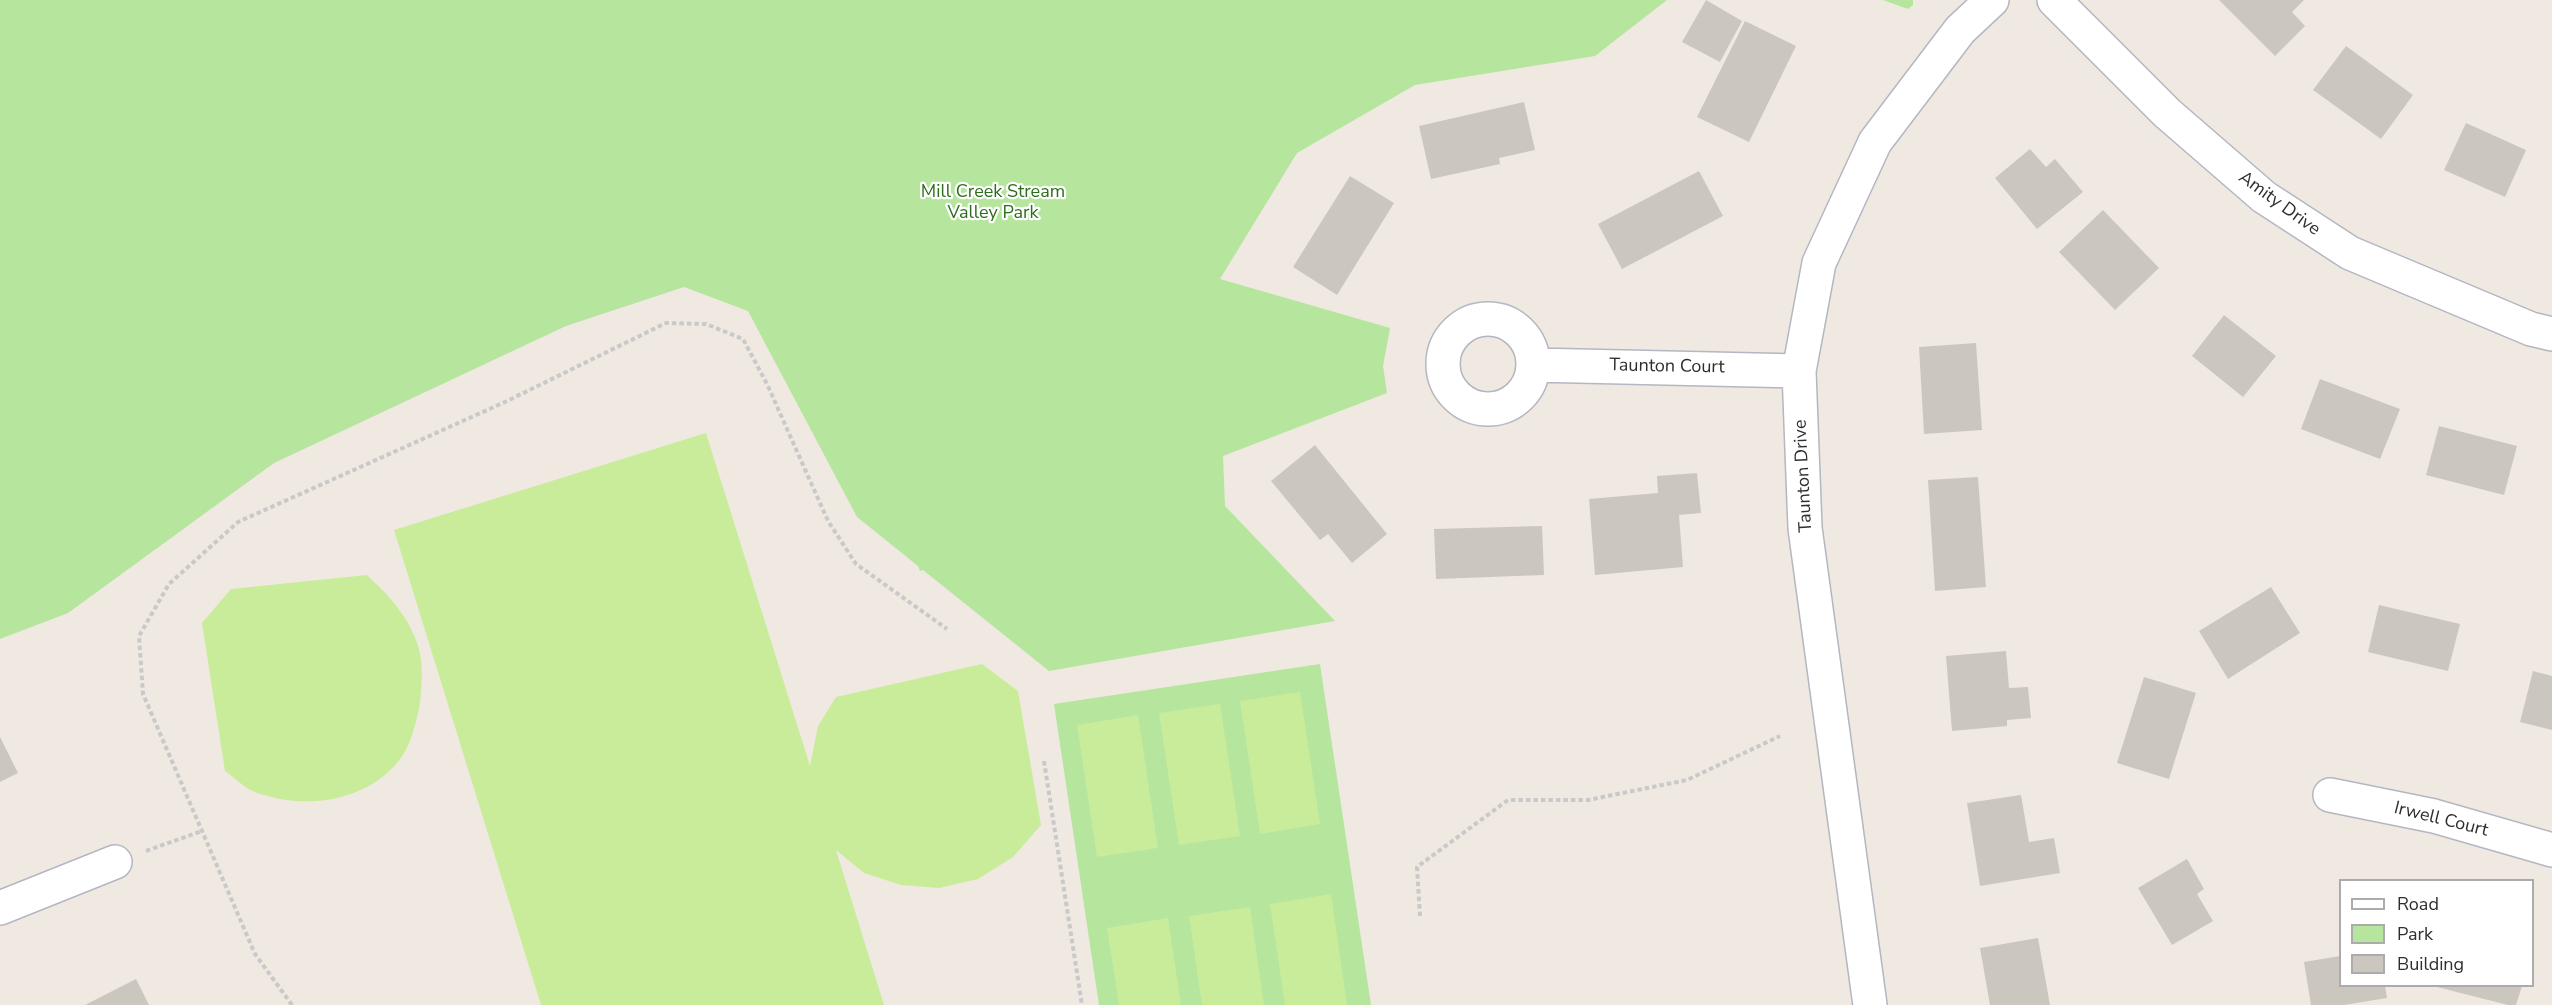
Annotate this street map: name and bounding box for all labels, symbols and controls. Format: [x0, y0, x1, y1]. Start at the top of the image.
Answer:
street label: Amity Drive [2234, 167, 2324, 241]
park label: Mill Creek Stream Valley Park [921, 182, 1065, 224]
street label: Taunton Court [1609, 355, 1725, 379]
street label: Taunton Drive [1790, 419, 1818, 533]
street label: Irwell Court [2392, 798, 2490, 842]
legend [2339, 879, 2534, 987]
text: Road [2397, 892, 2439, 916]
text: Park [2397, 922, 2433, 946]
text: Building [2397, 952, 2464, 976]

